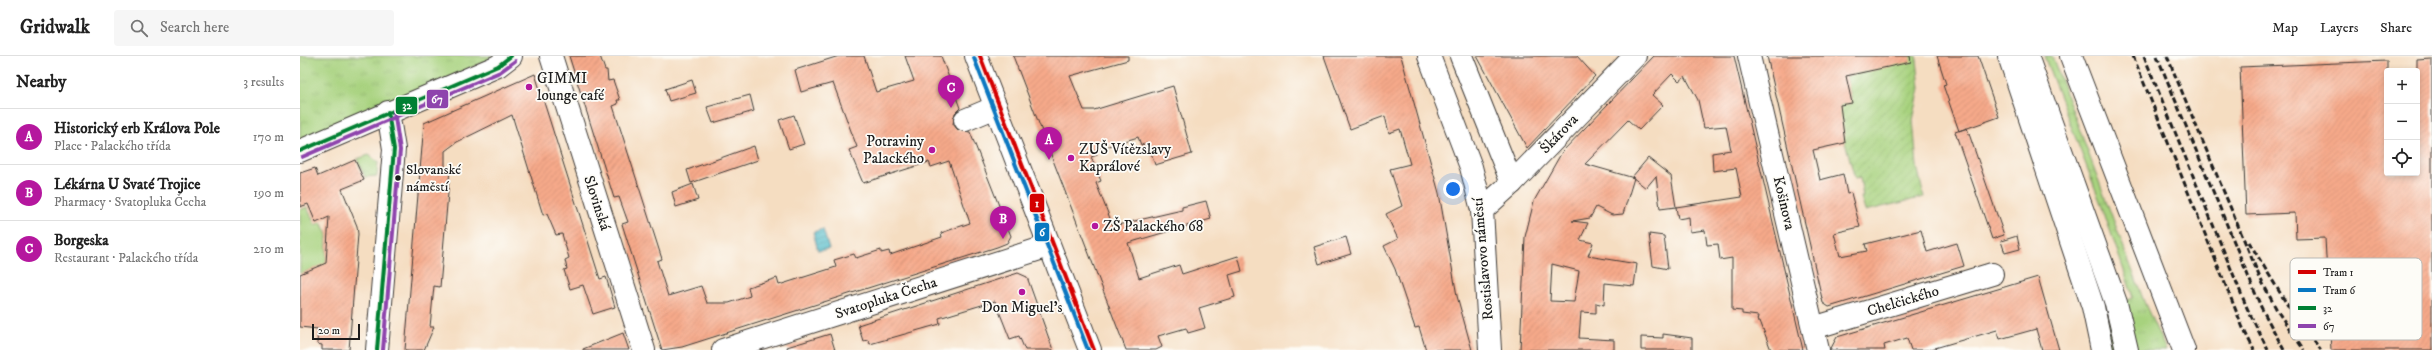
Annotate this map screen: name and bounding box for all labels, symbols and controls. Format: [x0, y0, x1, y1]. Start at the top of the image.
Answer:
search box [114, 10, 394, 46]
text: Gridwalk [20, 16, 90, 39]
icon: search [128, 17, 150, 39]
text: Search here [160, 18, 229, 37]
text: Map [2272, 19, 2298, 37]
text: Layers [2320, 19, 2358, 37]
text: Share [2380, 19, 2412, 37]
map controls [2384, 68, 2420, 176]
button: + [2384, 68, 2420, 104]
place label: GIMMI lounge café [537, 69, 605, 105]
text: Nearby [16, 71, 66, 93]
text: 3 results [243, 74, 284, 90]
pin: C [938, 75, 964, 108]
marker: GIMMI lounge café [524, 82, 534, 92]
line badge: 67 [426, 89, 449, 109]
text: 67 [431, 93, 443, 107]
line badge: 32 [395, 96, 418, 115]
text: 32 [402, 99, 412, 113]
button: − [2384, 104, 2420, 140]
street label: Škárova [1535, 109, 1583, 158]
text: Historický erb Králova Pole [54, 119, 220, 138]
pin: A [1036, 127, 1062, 160]
text: A [25, 129, 33, 145]
text: 170 m [253, 129, 284, 145]
place label: Potraviny Palackého [863, 132, 925, 168]
text: Place · Palackého třída [54, 138, 171, 154]
place label: ZUŠ Vítězslavy Kaprálové [1079, 139, 1172, 176]
button: locate [2384, 140, 2420, 176]
marker: Potraviny Palackého [927, 145, 937, 155]
marker: ZUŠ Vítězslavy Kaprálové [1066, 153, 1076, 163]
place label: Slovanské náměstí [406, 161, 461, 196]
marker: Slovanské náměstí [393, 173, 403, 183]
street label: Slovinská [579, 173, 615, 234]
street label: Košinova [1769, 174, 1800, 232]
text: Lékárna U Svaté Trojice [54, 175, 200, 194]
your location [1443, 179, 1463, 199]
text: B [25, 185, 33, 201]
text: 190 m [253, 185, 284, 201]
line badge: 1 [1029, 193, 1045, 213]
text: Pharmacy · Svatopluka Čecha [54, 194, 206, 210]
street label: Rostislavovo náměstí [1468, 196, 1498, 321]
text: 1 [1035, 197, 1039, 211]
pin: B [990, 206, 1016, 239]
place label: ZŠ Palackého 68 [1103, 216, 1203, 236]
marker: ZŠ Palackého 68 [1090, 221, 1100, 231]
line badge: 6 [1034, 222, 1050, 242]
text: 6 [1039, 226, 1046, 240]
text: Borgeska [54, 231, 109, 250]
text: C [25, 241, 33, 257]
text: 210 m [253, 241, 284, 257]
text: Restaurant · Palackého třída [54, 250, 198, 266]
legend [2290, 258, 2422, 340]
text: Tram 1 [2323, 266, 2354, 280]
street label: Svatopluka Čecha [832, 271, 940, 323]
street label: Chelčického [1865, 281, 1941, 321]
text: Tram 6 [2323, 284, 2357, 298]
marker: Don Miguel's [1017, 287, 1027, 297]
place label: Don Miguel's [981, 298, 1063, 317]
text: 32 [2323, 302, 2333, 316]
text: 67 [2323, 320, 2335, 334]
scale bar [312, 322, 360, 341]
text: 20 m [318, 324, 340, 338]

